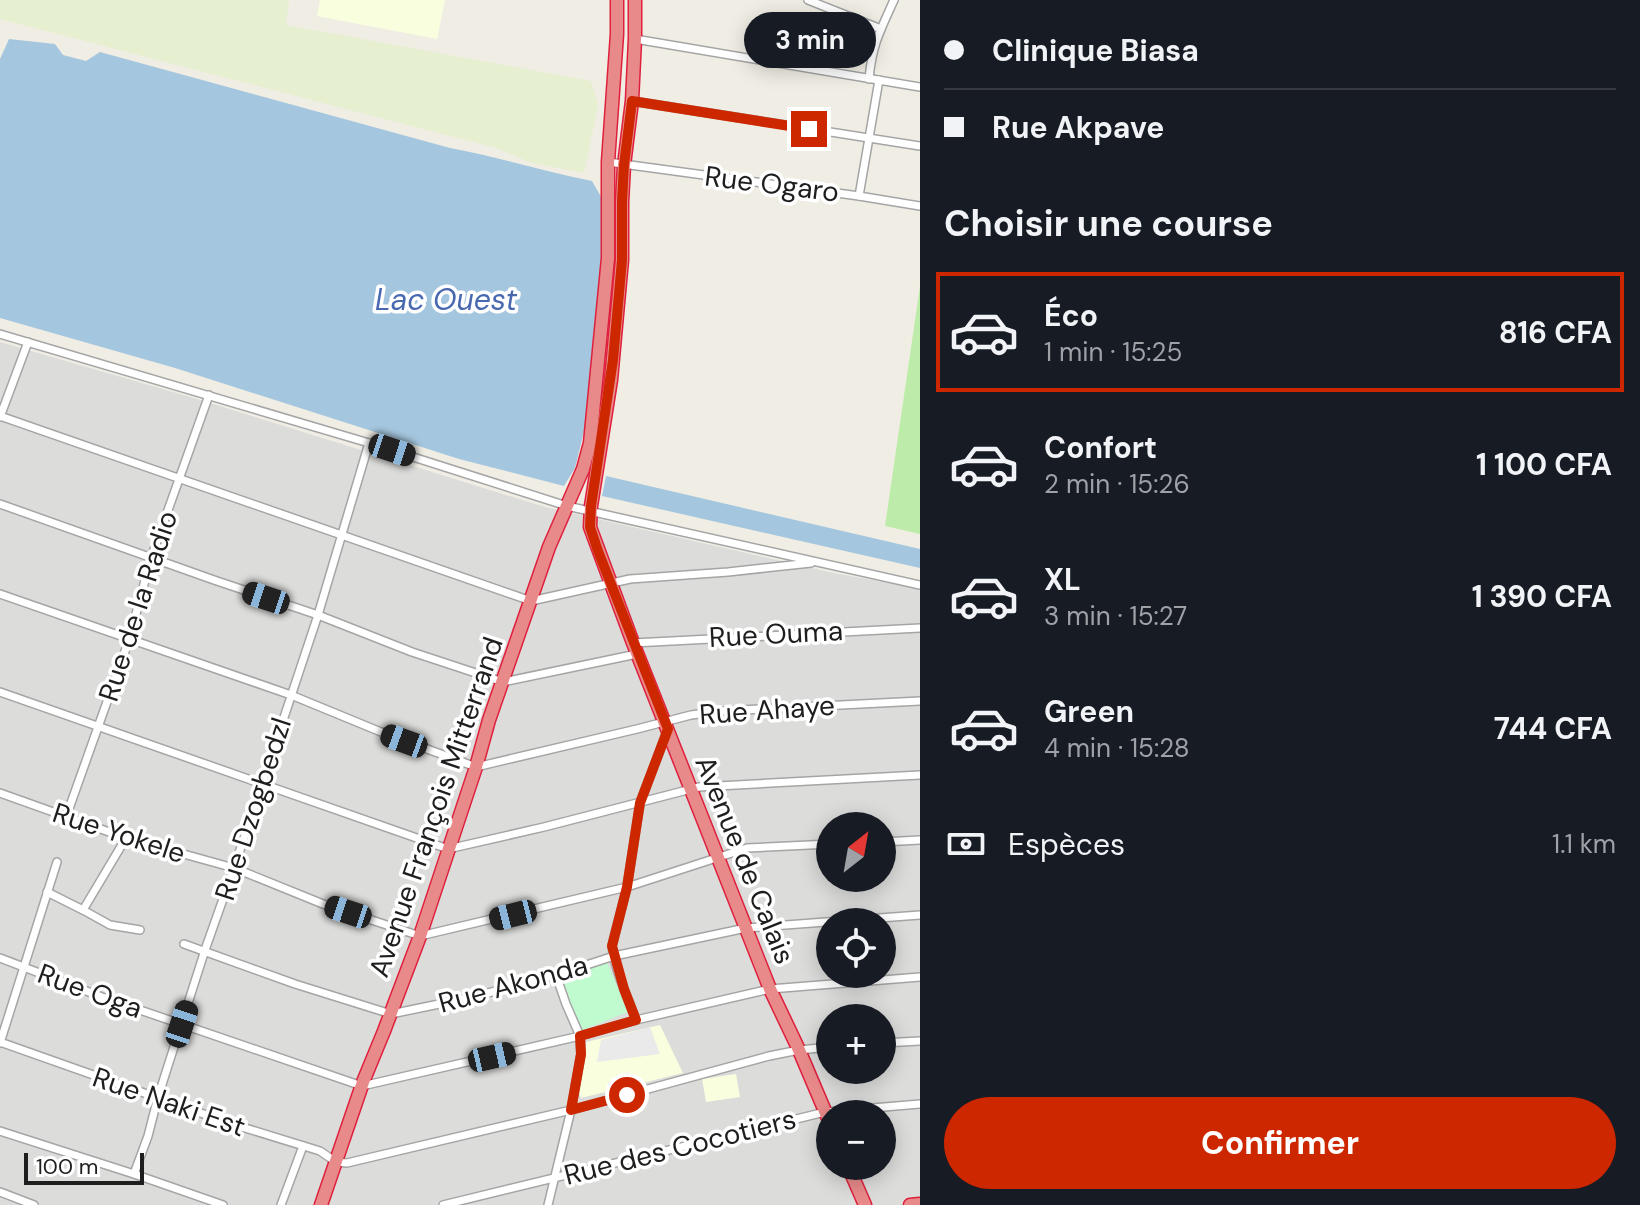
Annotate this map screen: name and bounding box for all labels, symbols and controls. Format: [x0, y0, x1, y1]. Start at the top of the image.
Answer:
callout: 3 min [743, 13, 875, 69]
text: 3 min [775, 23, 845, 57]
text: Clinique Biasa [992, 31, 1199, 70]
text: Rue Akpave [992, 108, 1164, 147]
route end [791, 111, 827, 147]
street label: Rue Ogaro [703, 157, 841, 211]
text: Choisir une course [944, 200, 1273, 247]
water label: Lac Ouest [375, 280, 517, 319]
icon: car [948, 296, 1020, 368]
text: Éco [1044, 296, 1098, 335]
text: 816 CFA [1499, 313, 1612, 352]
text: 1 min · 15:25 [1044, 335, 1182, 369]
icon: car [948, 428, 1020, 500]
text: Confort [1044, 428, 1157, 467]
car [365, 431, 419, 469]
text: 1 100 CFA [1476, 445, 1612, 484]
text: 2 min · 15:26 [1044, 467, 1190, 501]
street label: Rue de la Radio [90, 506, 186, 706]
icon: car [948, 560, 1020, 632]
text: XL [1044, 560, 1081, 599]
text: 1 390 CFA [1472, 577, 1612, 616]
car [239, 579, 293, 617]
text: 3 min · 15:27 [1044, 599, 1187, 633]
street label: Rue Ouma [708, 612, 844, 656]
street label: Avenue François Mitterrand [360, 632, 512, 982]
street label: Rue Ahaye [698, 687, 836, 733]
icon: car [948, 692, 1020, 764]
text: Green [1044, 692, 1134, 731]
text: 744 CFA [1494, 709, 1612, 748]
street label: Rue Dzogbedzl [206, 713, 300, 905]
car [377, 722, 431, 760]
text: 4 min · 15:28 [1044, 731, 1190, 765]
street label: Avenue de Calais [686, 751, 804, 969]
street label: Rue Yokele [48, 794, 190, 872]
north arrow [816, 812, 896, 892]
map controls [816, 812, 896, 1180]
icon: cash [944, 822, 988, 866]
text: Espèces [1008, 825, 1125, 864]
text: 1.1 km [1552, 827, 1616, 861]
car [321, 893, 375, 931]
car [487, 898, 539, 932]
button: locate [816, 908, 896, 988]
street label: Rue Akonda [434, 946, 592, 1022]
street label: Rue Oga [33, 955, 147, 1027]
car [163, 997, 201, 1051]
button: + [816, 1004, 896, 1084]
car [466, 1040, 518, 1074]
street label: Rue Naki Est [88, 1059, 250, 1145]
route start [609, 1077, 645, 1113]
button: Confirmer [944, 1097, 1616, 1189]
street label: Rue des Cocotiers [560, 1100, 800, 1194]
button: − [816, 1100, 896, 1180]
scale bar [24, 1149, 144, 1185]
text: 100 m [36, 1152, 98, 1181]

